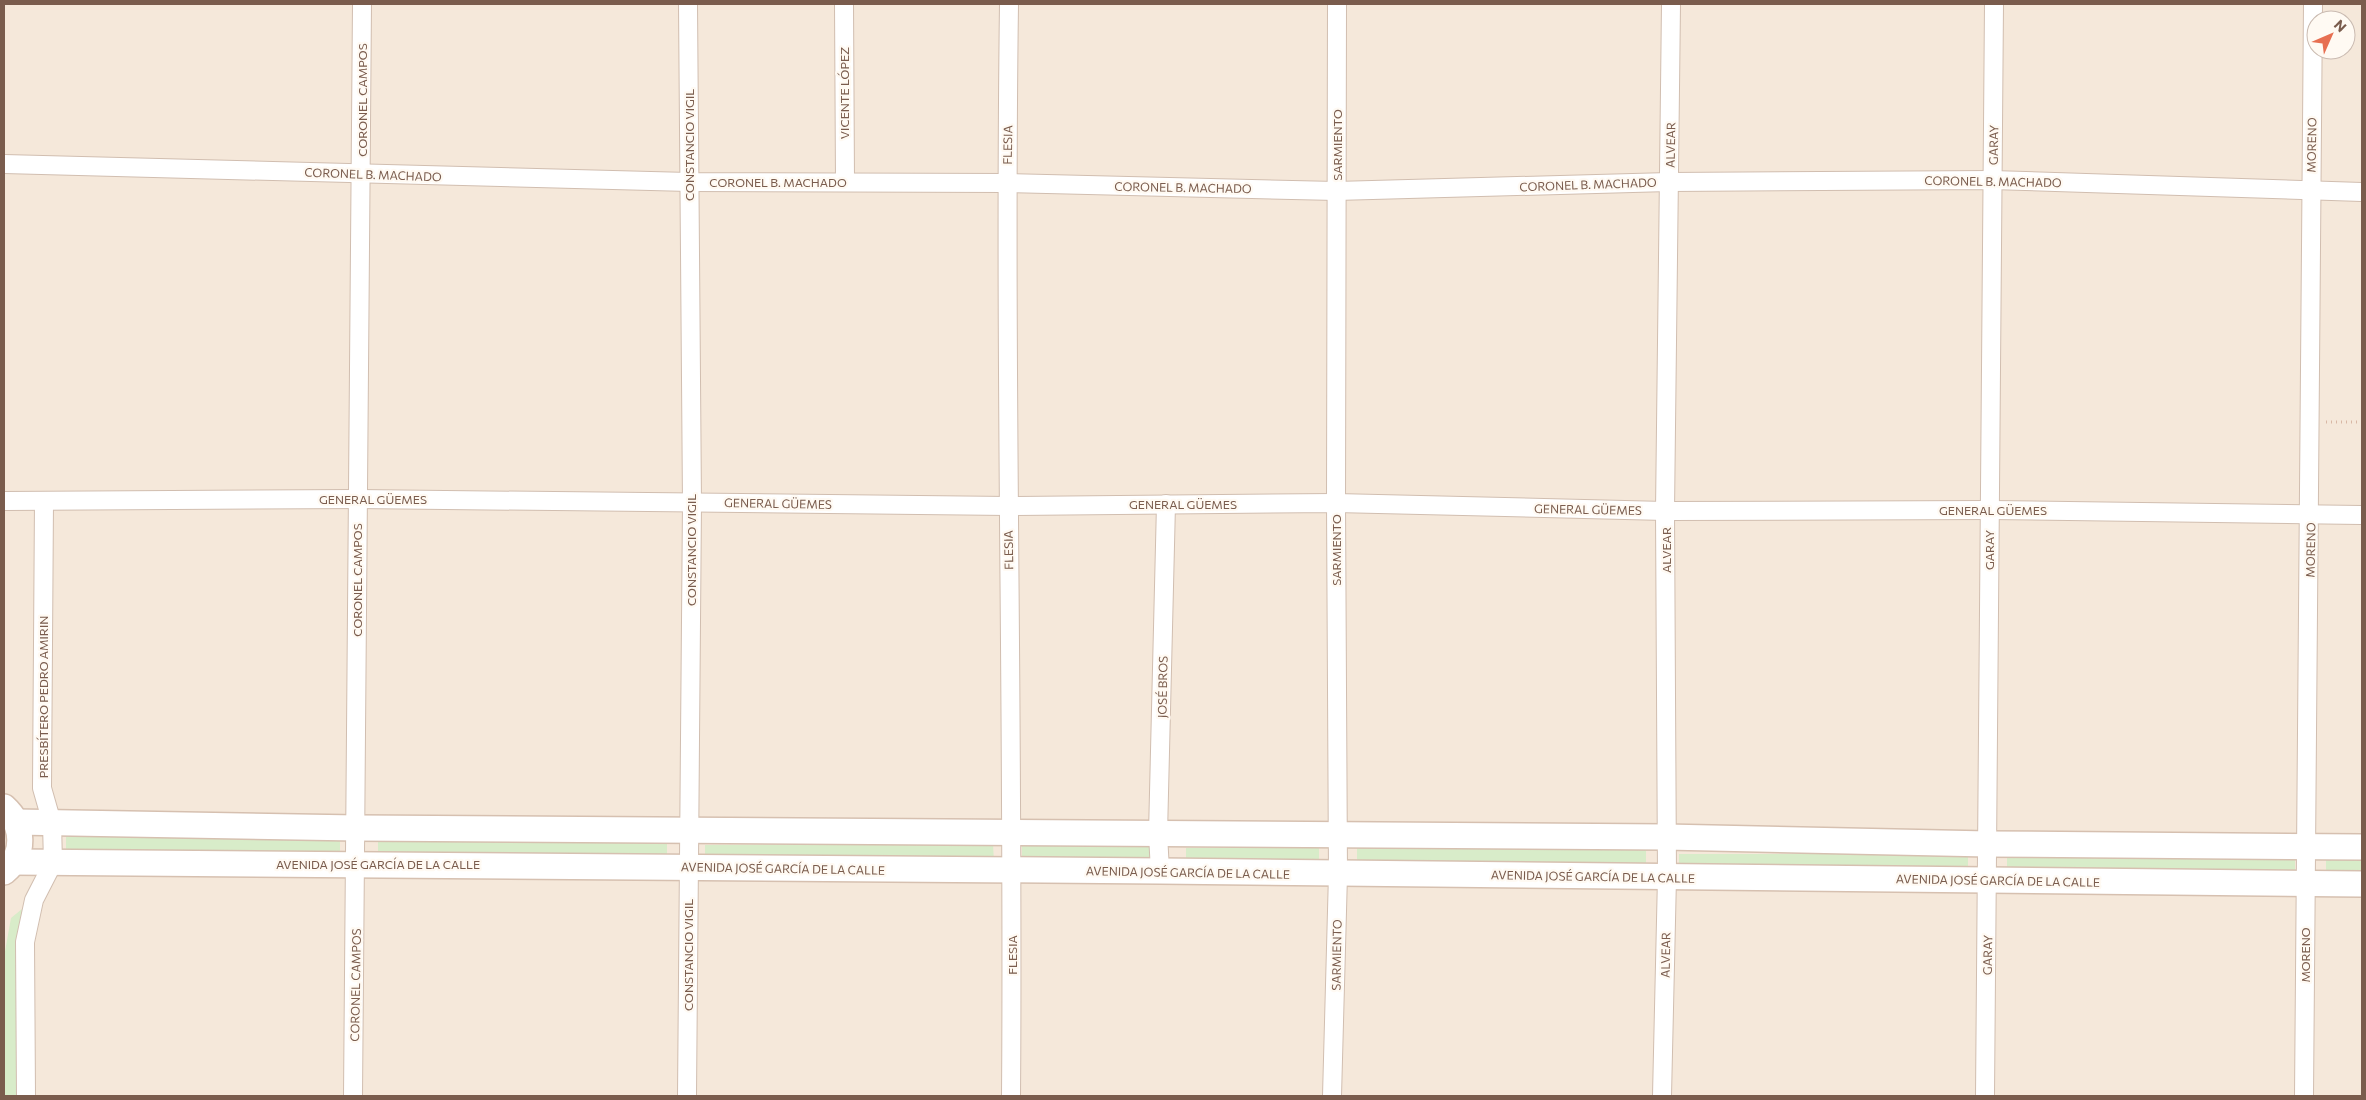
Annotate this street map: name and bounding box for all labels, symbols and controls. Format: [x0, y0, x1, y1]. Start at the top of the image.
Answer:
north arrow [2306, 10, 2356, 60]
text: N [2331, 16, 2350, 35]
street label: CORONEL CAMPOS [355, 43, 369, 157]
street label: VICENTE LÓPEZ [837, 47, 851, 139]
street label: CONSTANCIO VIGIL [682, 89, 696, 201]
street label: SARMIENTO [1330, 109, 1344, 181]
street label: MORENO [2304, 117, 2318, 173]
street label: ALVEAR [1663, 122, 1677, 168]
street label: FLESIA [1000, 125, 1014, 165]
street label: GARAY [1986, 125, 2000, 165]
street label: CORONEL B. MACHADO [304, 165, 442, 183]
street label: CORONEL B. MACHADO [1924, 173, 2062, 189]
street label: CORONEL B. MACHADO [709, 175, 847, 189]
street label: CORONEL B. MACHADO [1519, 175, 1657, 193]
street label: CORONEL B. MACHADO [1114, 179, 1252, 195]
street label: GENERAL GÜEMES [319, 492, 427, 506]
street label: CONSTANCIO VIGIL [684, 494, 698, 606]
street label: GENERAL GÜEMES [724, 495, 832, 511]
street label: GENERAL GÜEMES [1129, 497, 1237, 511]
street label: GENERAL GÜEMES [1534, 501, 1642, 517]
street label: GENERAL GÜEMES [1939, 503, 2047, 517]
street label: SARMIENTO [1329, 514, 1343, 586]
street label: MORENO [2303, 522, 2317, 578]
street label: CORONEL CAMPOS [350, 523, 364, 637]
street label: ALVEAR [1659, 527, 1673, 573]
street label: FLESIA [1001, 530, 1015, 570]
street label: GARAY [1982, 530, 1996, 570]
street label: PRESBÍTERO PEDRO AMIRIN [36, 616, 50, 778]
street label: JOSÉ BROS [1154, 656, 1171, 718]
street label: AVENIDA JOSÉ GARCÍA DE LA CALLE [276, 857, 480, 872]
street label: AVENIDA JOSÉ GARCÍA DE LA CALLE [681, 859, 885, 878]
street label: AVENIDA JOSÉ GARCÍA DE LA CALLE [1086, 863, 1290, 882]
street label: AVENIDA JOSÉ GARCÍA DE LA CALLE [1491, 867, 1695, 886]
street label: AVENIDA JOSÉ GARCÍA DE LA CALLE [1896, 871, 2100, 890]
street label: CONSTANCIO VIGIL [681, 899, 695, 1011]
street label: SARMIENTO [1328, 919, 1344, 991]
street label: MORENO [2298, 927, 2312, 983]
street label: CORONEL CAMPOS [347, 928, 363, 1042]
street label: ALVEAR [1658, 932, 1672, 978]
street label: FLESIA [1005, 935, 1019, 975]
street label: GARAY [1980, 935, 1994, 975]

